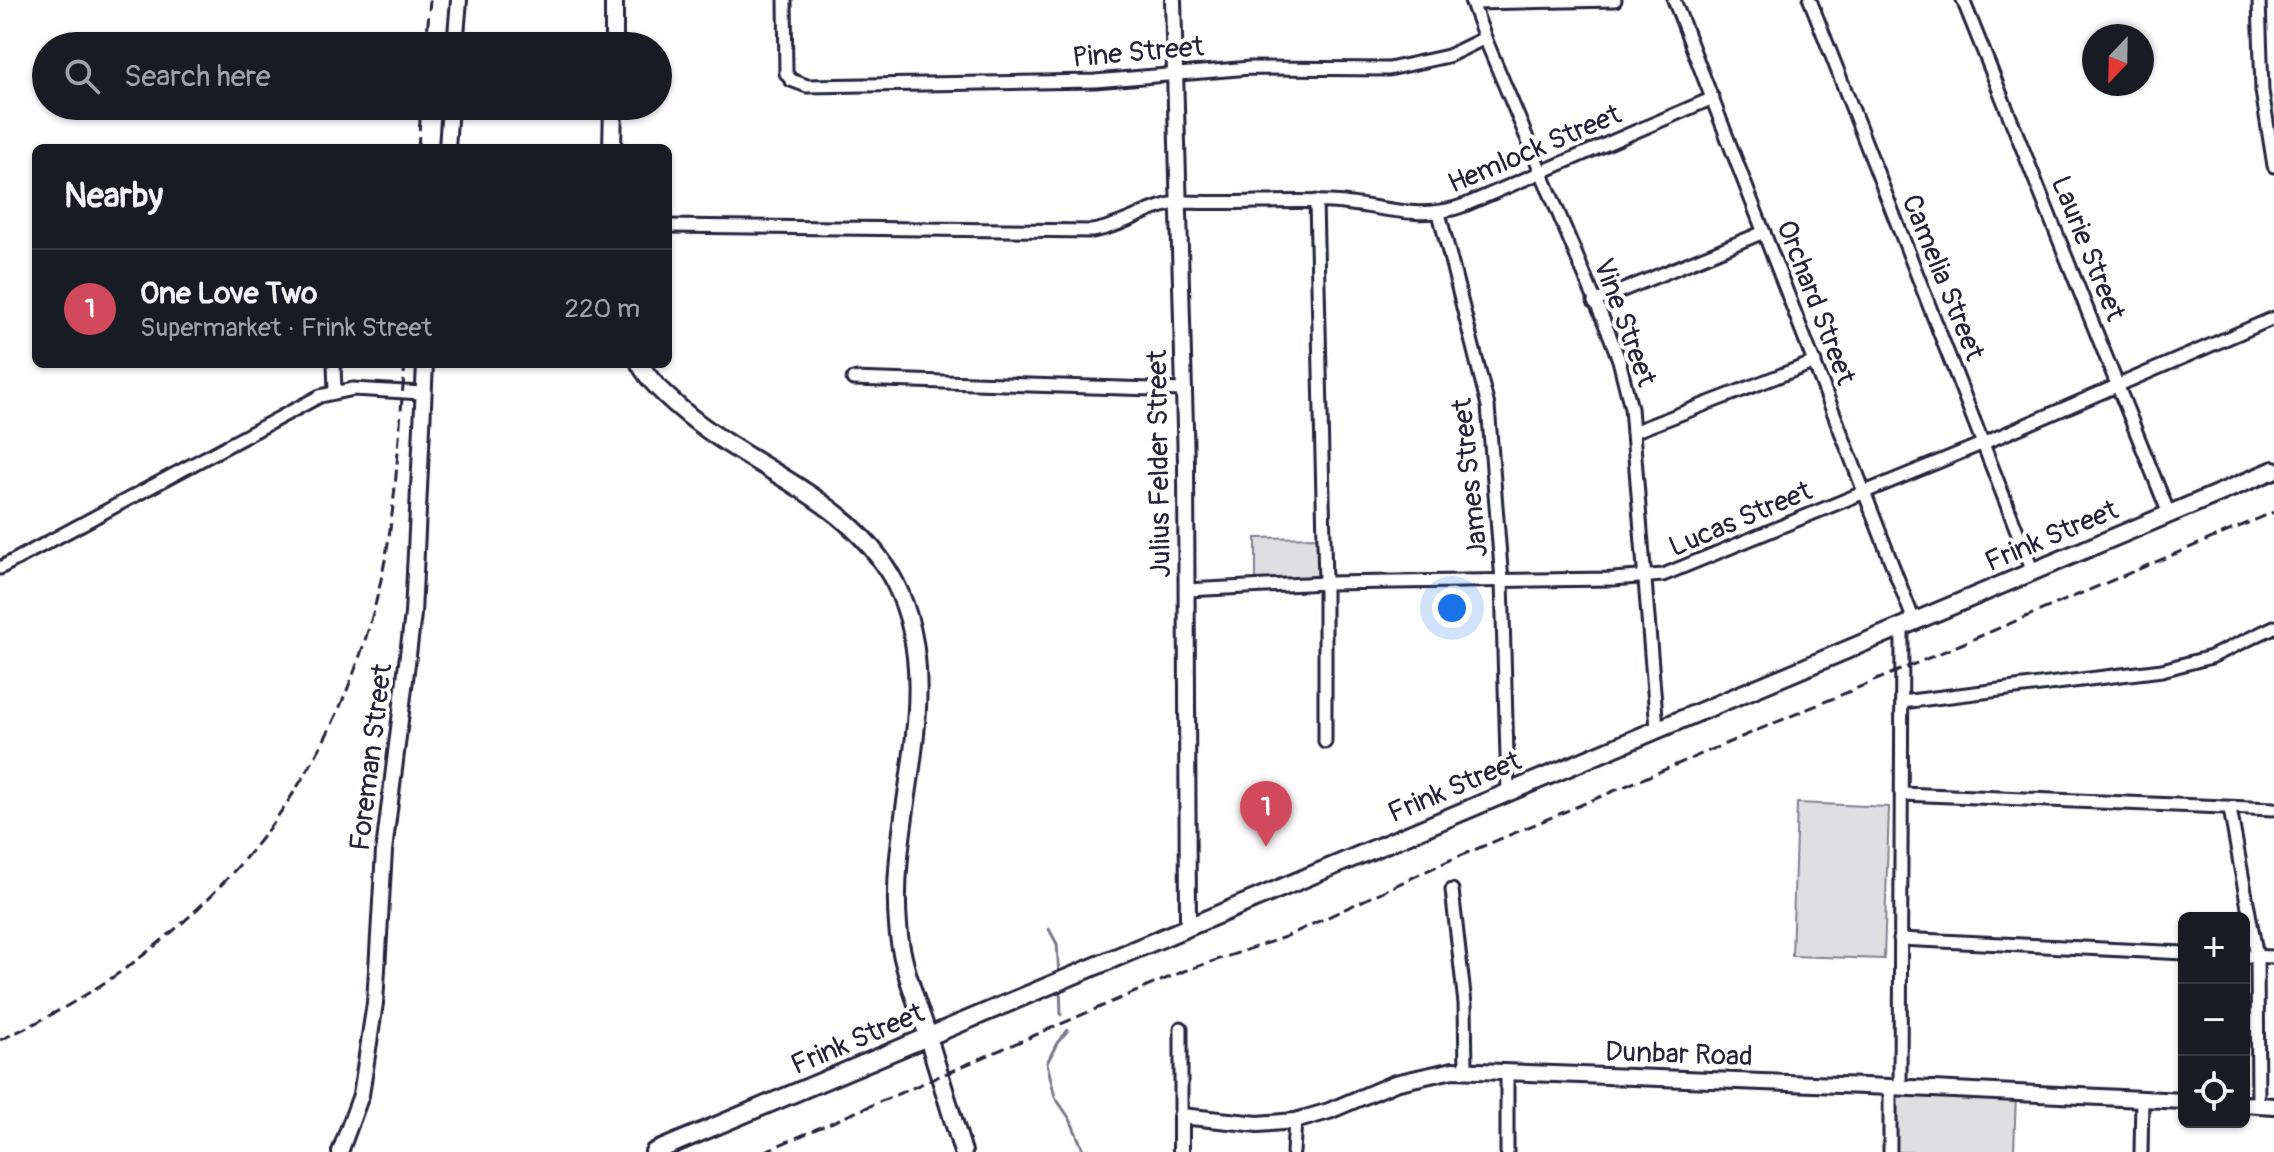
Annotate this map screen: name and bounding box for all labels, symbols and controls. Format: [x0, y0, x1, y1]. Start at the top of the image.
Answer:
north arrow [2082, 24, 2154, 96]
street label: Pine Street [1071, 29, 1206, 76]
search box [32, 32, 672, 120]
icon: search [60, 54, 104, 98]
text: Search here [124, 58, 271, 95]
street label: Hemlock Street [1443, 97, 1627, 202]
street label: Laurie Street [2043, 171, 2133, 327]
text: Nearby [64, 175, 163, 218]
street label: Camelia Street [1893, 190, 1992, 366]
street label: Orchard Street [1768, 215, 1863, 390]
street label: Vine Street [1585, 254, 1664, 392]
text: One Love Two [140, 275, 317, 312]
text: 1 [85, 293, 95, 325]
text: 220 m [564, 293, 640, 325]
text: Supermarket · Frink Street [140, 312, 432, 344]
street label: Julius Felder Street [1140, 349, 1179, 578]
street label: James Street [1445, 396, 1496, 559]
street label: Lucas Street [1664, 473, 1818, 565]
street label: Frink Street [1980, 492, 2124, 580]
your location [1432, 588, 1472, 628]
street label: Foreman Street [343, 661, 400, 853]
street label: Frink Street [1383, 743, 1527, 831]
pin: 1 [1240, 781, 1292, 847]
map controls [2178, 912, 2250, 1128]
button: + [2178, 912, 2250, 984]
button: − [2178, 984, 2250, 1056]
street label: Frink Street [786, 995, 930, 1083]
street label: Dunbar Road [1604, 1034, 1753, 1075]
button: locate [2178, 1056, 2250, 1128]

